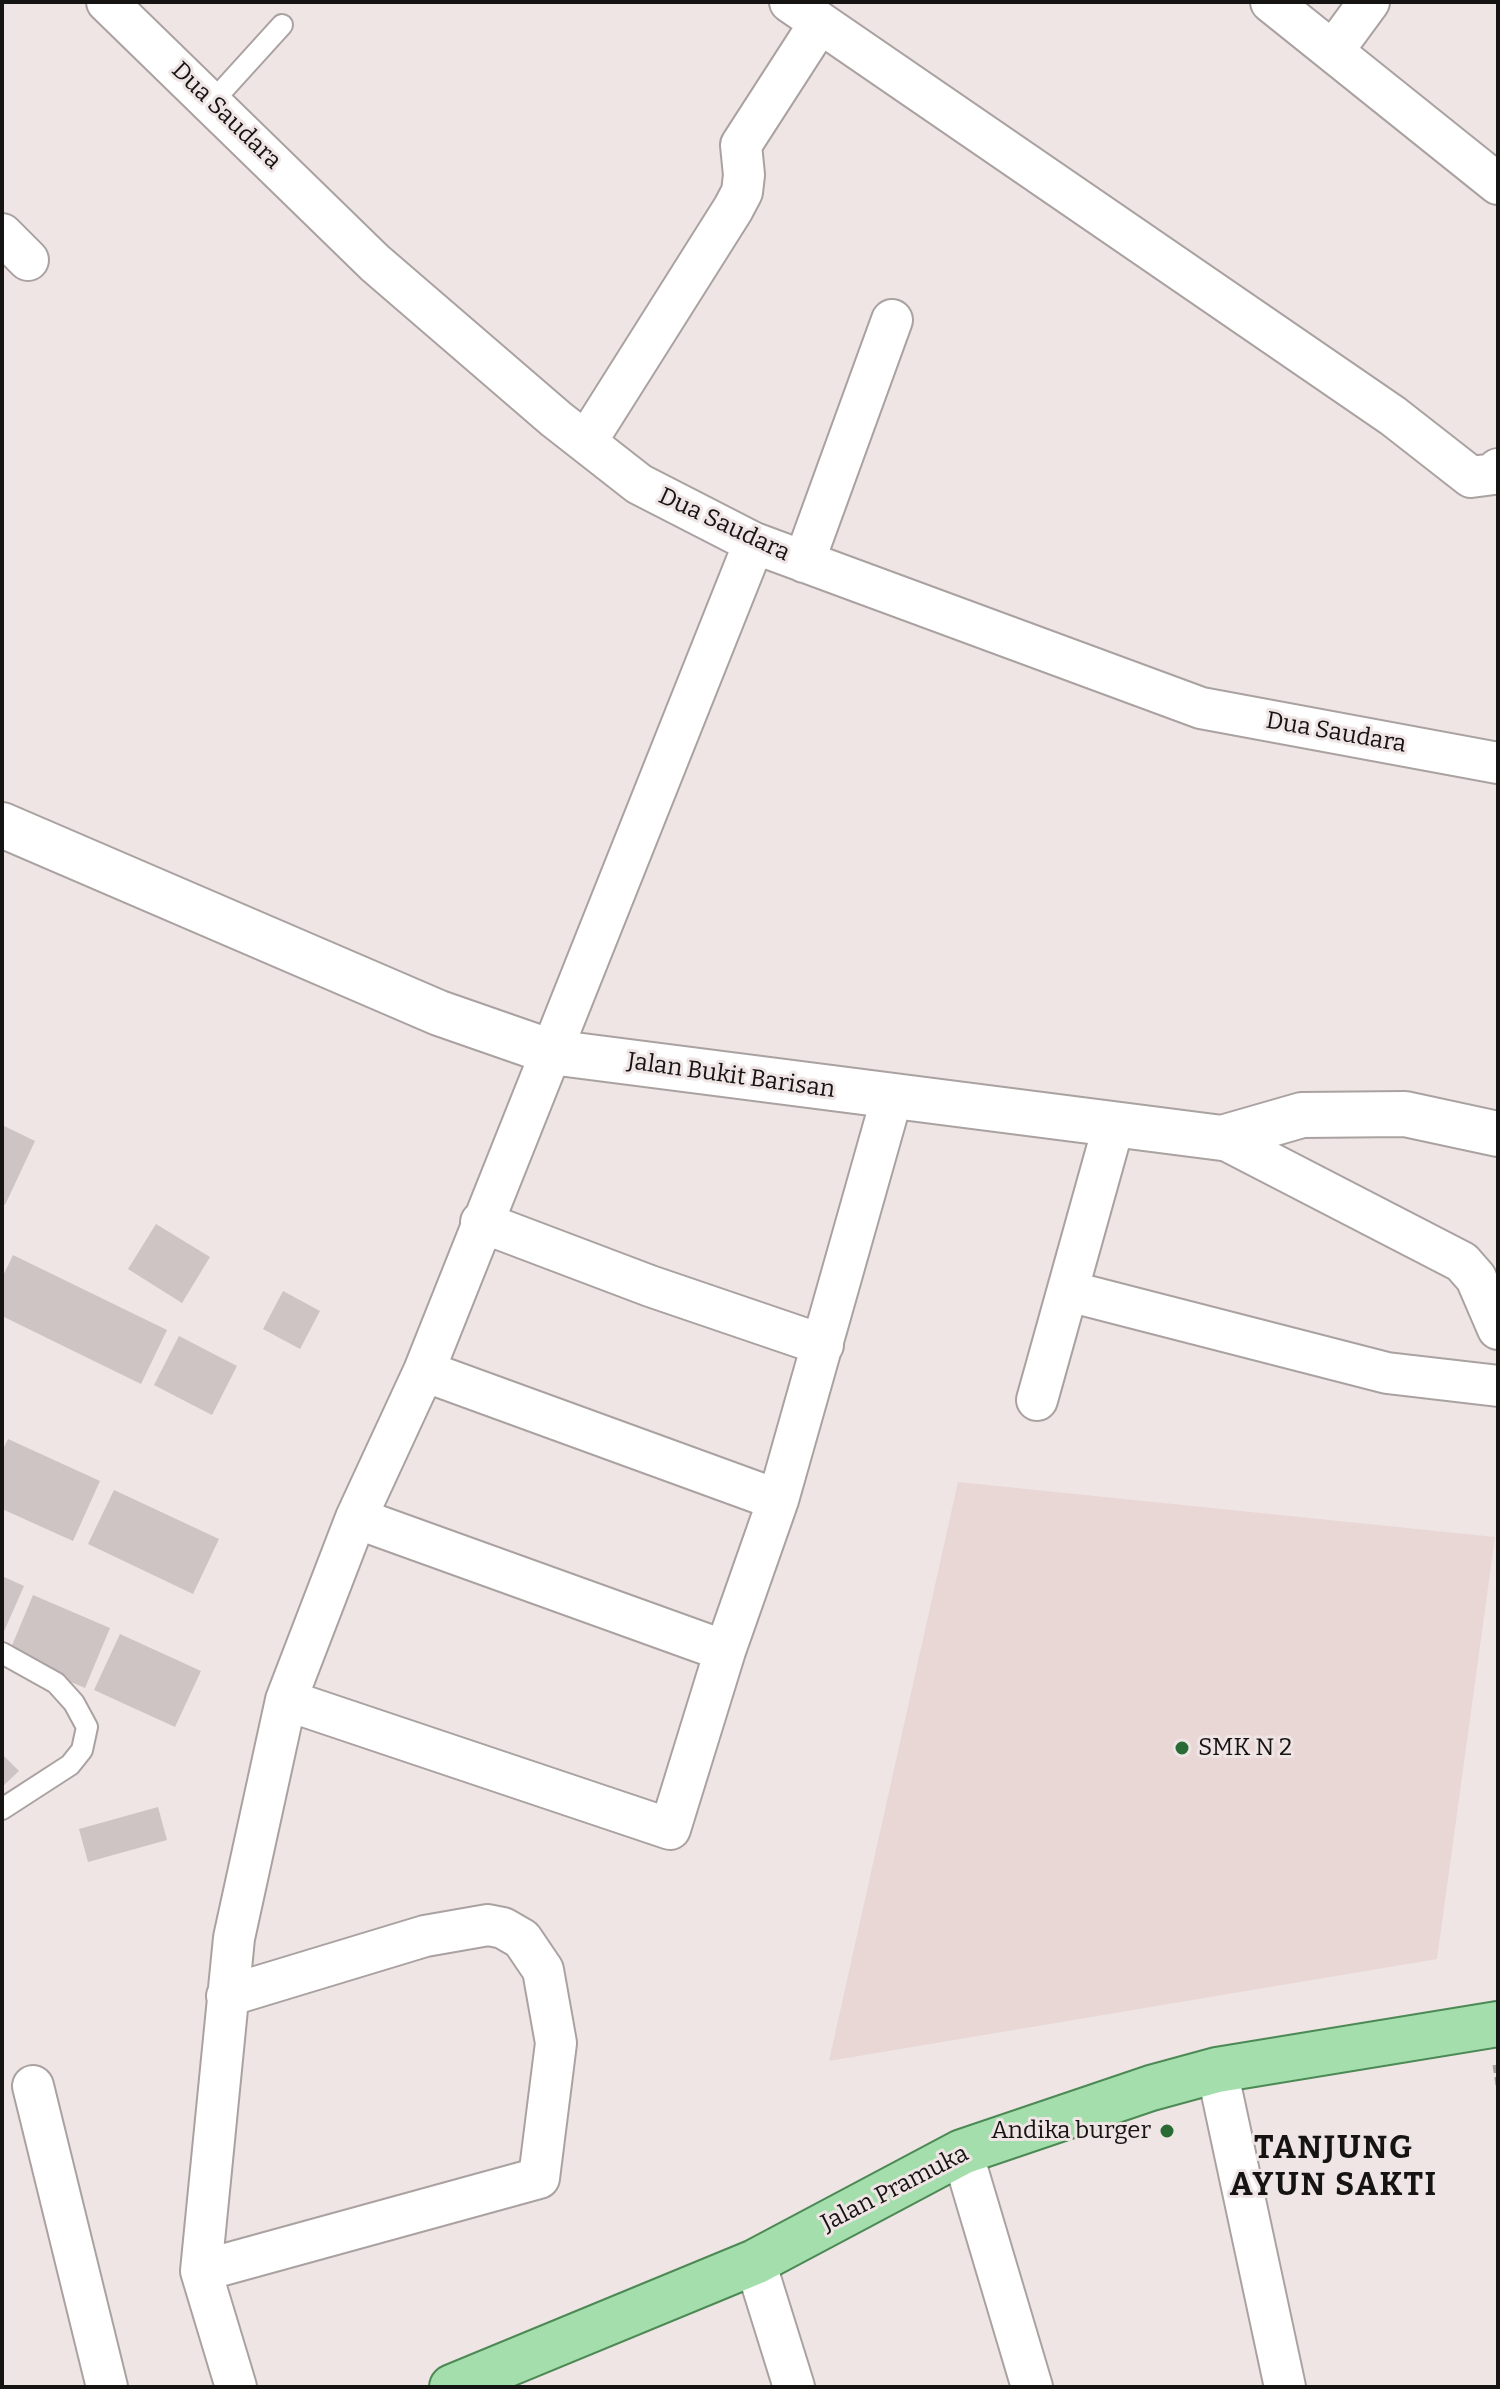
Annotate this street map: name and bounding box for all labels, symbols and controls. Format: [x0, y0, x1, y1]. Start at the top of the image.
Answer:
street label: Dua Saudara [165, 56, 287, 176]
street label: Dua Saudara [654, 482, 794, 568]
street label: Dua Saudara [1264, 707, 1408, 759]
street label: Jalan Bukit Barisan [625, 1047, 837, 1105]
place label: SMK N 2 [1198, 1734, 1292, 1762]
marker: SMK N 2 [1173, 1739, 1191, 1757]
place label: Andika burger [991, 2117, 1151, 2145]
marker: Andika burger [1158, 2122, 1176, 2140]
district label: TANJUNG AYUN SAKTI [1230, 2130, 1438, 2205]
street label: Jalan Pramuka [817, 2140, 973, 2238]

